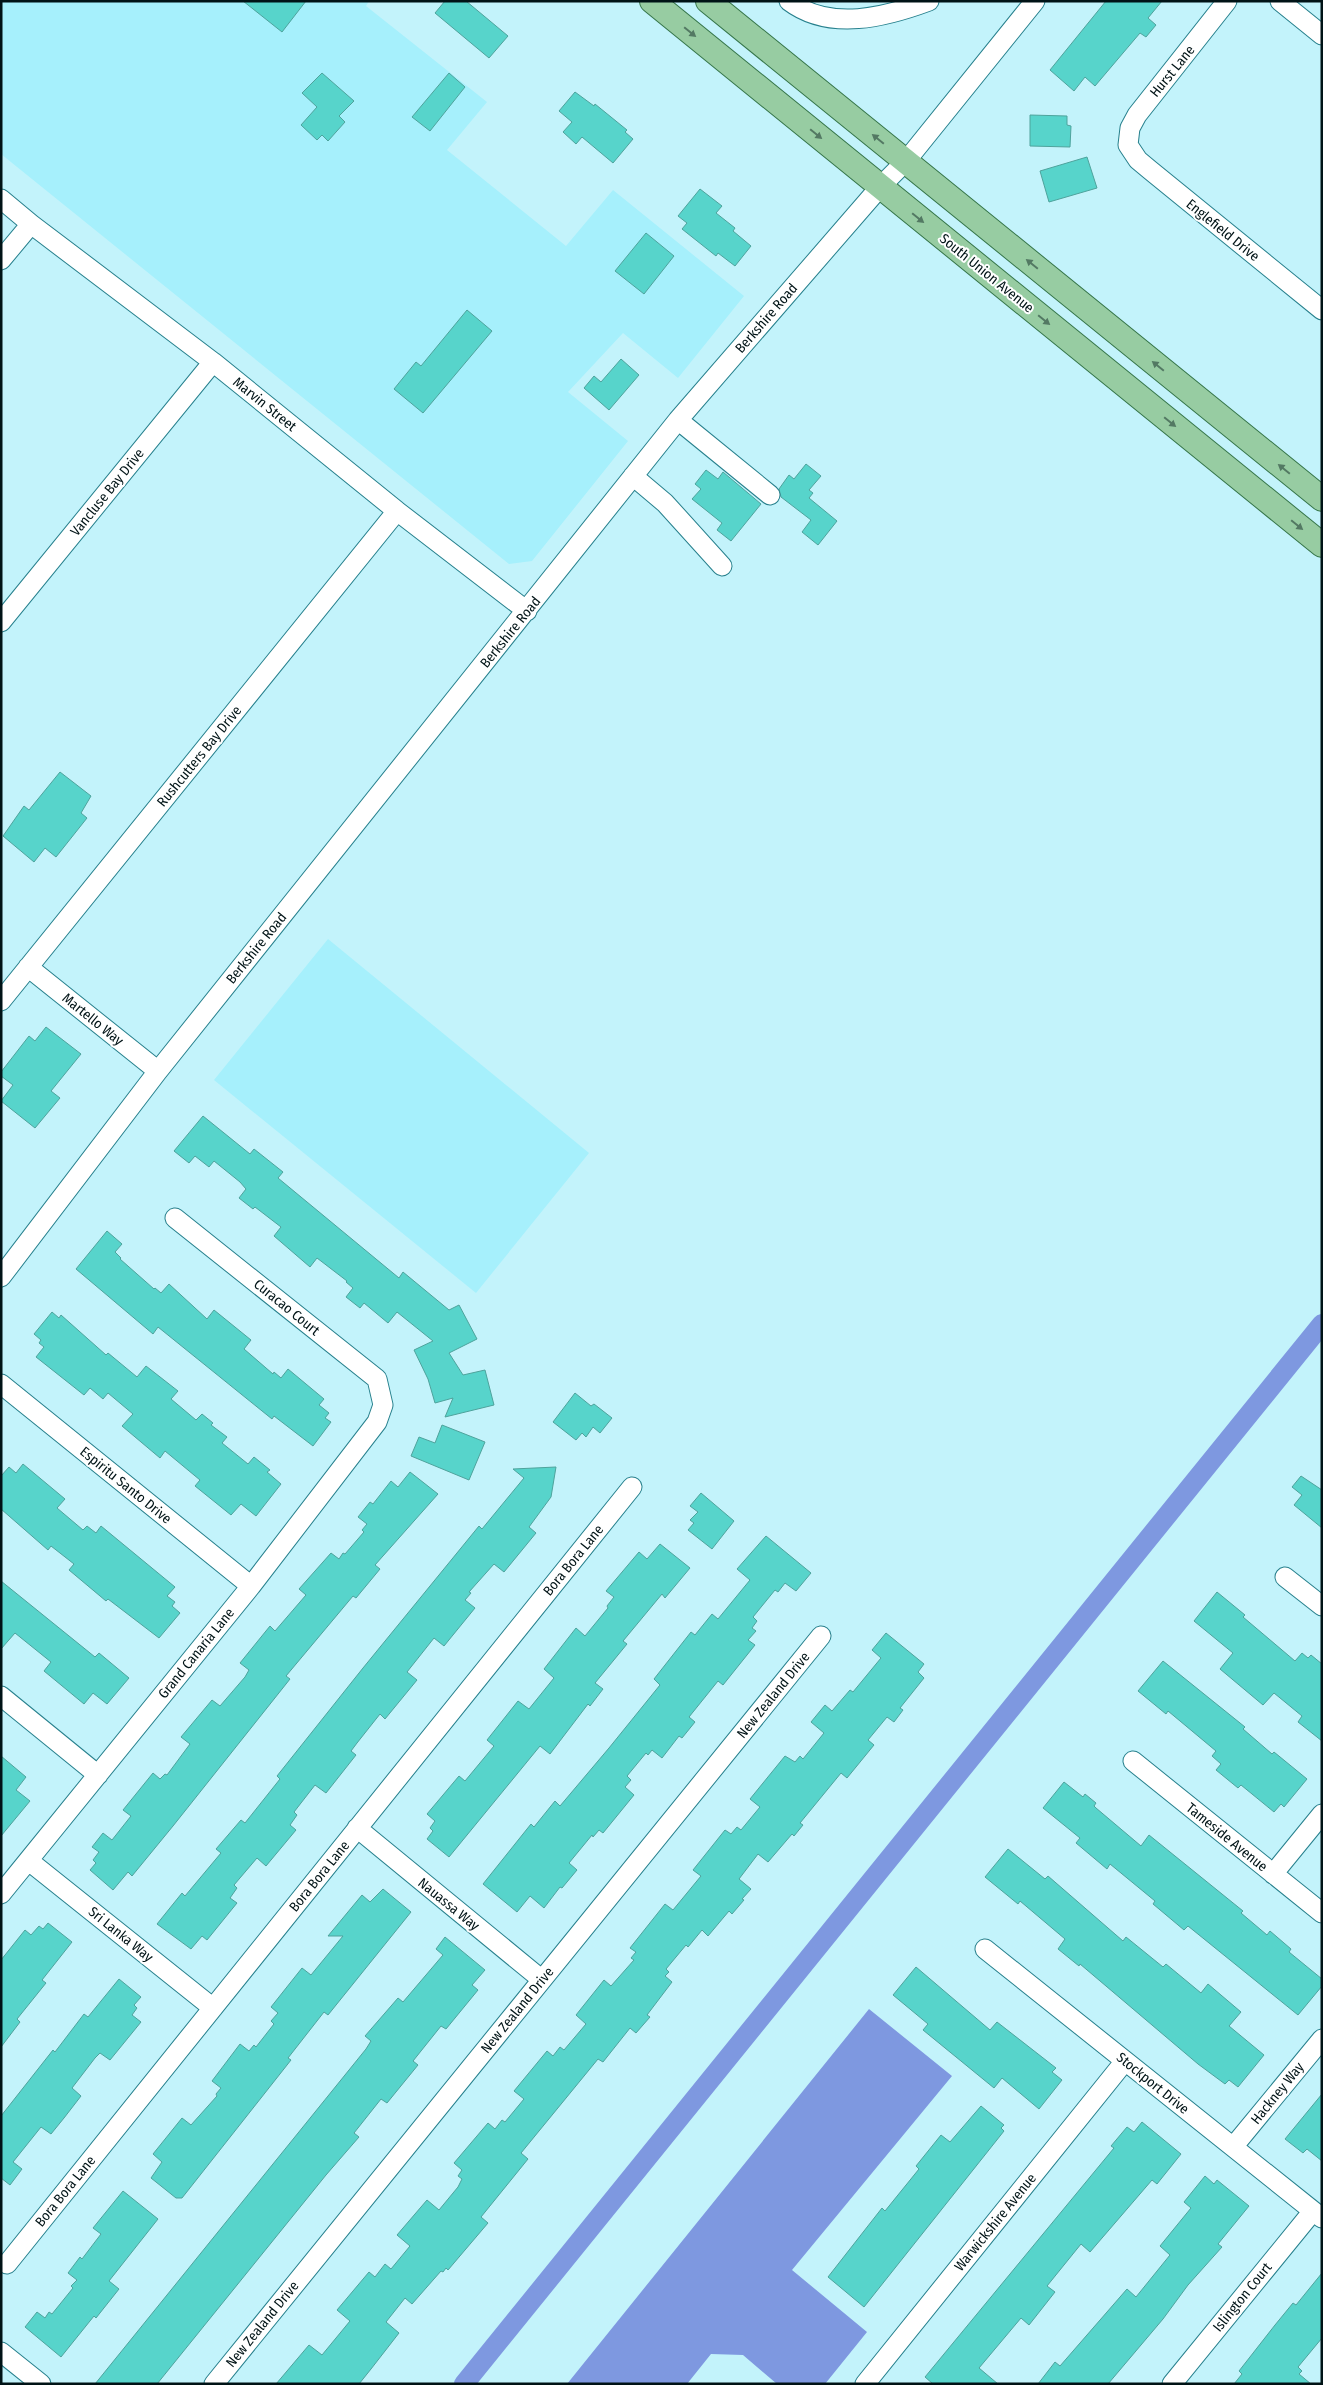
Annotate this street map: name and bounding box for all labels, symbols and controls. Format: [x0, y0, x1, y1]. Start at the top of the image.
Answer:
one-way arrow [684, 26, 696, 37]
street label: Hurst Lane [1146, 42, 1198, 101]
one-way arrow [809, 129, 822, 140]
one-way arrow [872, 134, 885, 145]
street label: Englefield Drive [1183, 196, 1263, 265]
one-way arrow [911, 212, 924, 223]
street label: South Union Avenue [936, 230, 1037, 317]
one-way arrow [1026, 258, 1039, 269]
street label: Berkshire Road [732, 280, 801, 357]
one-way arrow [1037, 315, 1050, 326]
one-way arrow [1152, 361, 1165, 372]
street label: Marvin Street [230, 374, 300, 435]
one-way arrow [1164, 417, 1177, 428]
street label: Vancluse Bay Drive [67, 445, 148, 539]
one-way arrow [1278, 463, 1291, 474]
one-way arrow [1290, 519, 1303, 530]
street label: Berkshire Road [477, 593, 544, 671]
street label: Rushcutters Bay Drive [154, 702, 245, 810]
street label: Berkshire Road [223, 909, 290, 987]
street label: Martello Way [59, 990, 127, 1050]
street label: Curacao Court [250, 1276, 323, 1339]
street label: Espiritu Santo Drive [76, 1443, 175, 1528]
street label: Bora Bora Lane [540, 1521, 607, 1599]
street label: Grand Canaria Lane [155, 1605, 238, 1702]
street label: New Zealand Drive [733, 1649, 813, 1742]
street label: Tameside Avenue [1183, 1799, 1271, 1875]
street label: Bora Bora Lane [286, 1837, 353, 1915]
street label: Nauassa Way [414, 1874, 483, 1935]
street label: Sri Lanka Way [85, 1903, 157, 1966]
street label: New Zealand Drive [477, 1964, 557, 2057]
street label: Stockport Drive [1113, 2049, 1192, 2118]
street label: Hackney Way [1247, 2058, 1308, 2128]
street label: Bora Bora Lane [32, 2152, 99, 2230]
street label: Warwickshire Avenue [951, 2170, 1040, 2275]
street label: Islington Court [1209, 2259, 1276, 2335]
street label: New Zealand Drive [222, 2278, 302, 2371]

